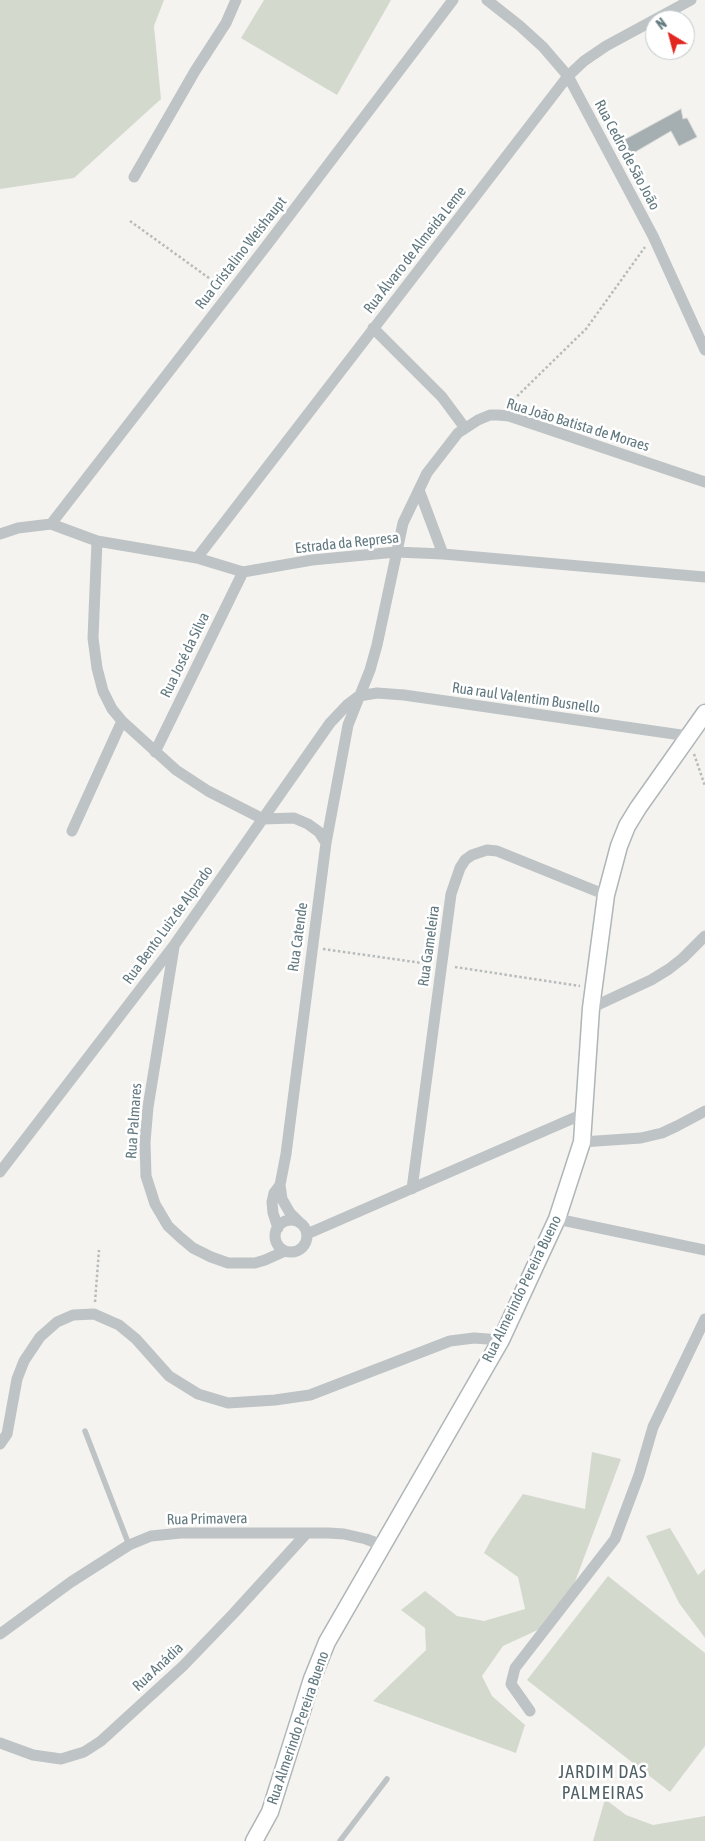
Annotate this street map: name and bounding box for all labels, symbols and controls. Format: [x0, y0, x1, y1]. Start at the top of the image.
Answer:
north arrow [645, 10, 695, 60]
text: N [653, 15, 670, 33]
street label: Rua Cedro de São João [590, 97, 664, 213]
street label: Rua Álvaro de Almeida Leme [360, 183, 470, 317]
street label: Rua Cristalino Weishaupt [192, 193, 290, 313]
street label: Rua João Batista de Moraes [504, 395, 652, 455]
street label: Estrada da Represa [294, 529, 400, 557]
street label: Rua José da Silva [157, 609, 213, 701]
street label: Rua raul Valentim Busnello [451, 679, 601, 717]
street label: Rua Bento Luiz de Alprado [119, 862, 217, 988]
street label: Rua Catende [284, 901, 312, 973]
street label: Rua Gameleira [414, 904, 444, 988]
street label: Rua Palmares [122, 1082, 146, 1160]
street label: Rua Almerindo Pereira Bueno [479, 1213, 565, 1365]
street label: Rua Primavera [166, 1509, 248, 1529]
street label: Rua Anádia [129, 1639, 187, 1695]
street label: Rua Almerindo Pereira Bueno [263, 1649, 333, 1807]
district label: JARDIM DAS PALMEIRAS [557, 1761, 649, 1804]

